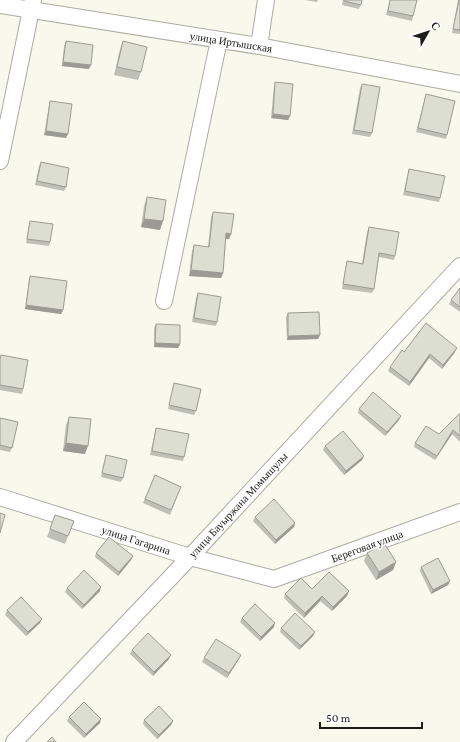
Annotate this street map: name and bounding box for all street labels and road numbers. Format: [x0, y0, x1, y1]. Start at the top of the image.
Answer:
street label: улица Иртышская [189, 30, 273, 54]
street label: улица Бауыржана Момышулы [186, 450, 290, 560]
street label: улица Гагарина [100, 523, 172, 557]
street label: Береговая улица [329, 527, 405, 565]

